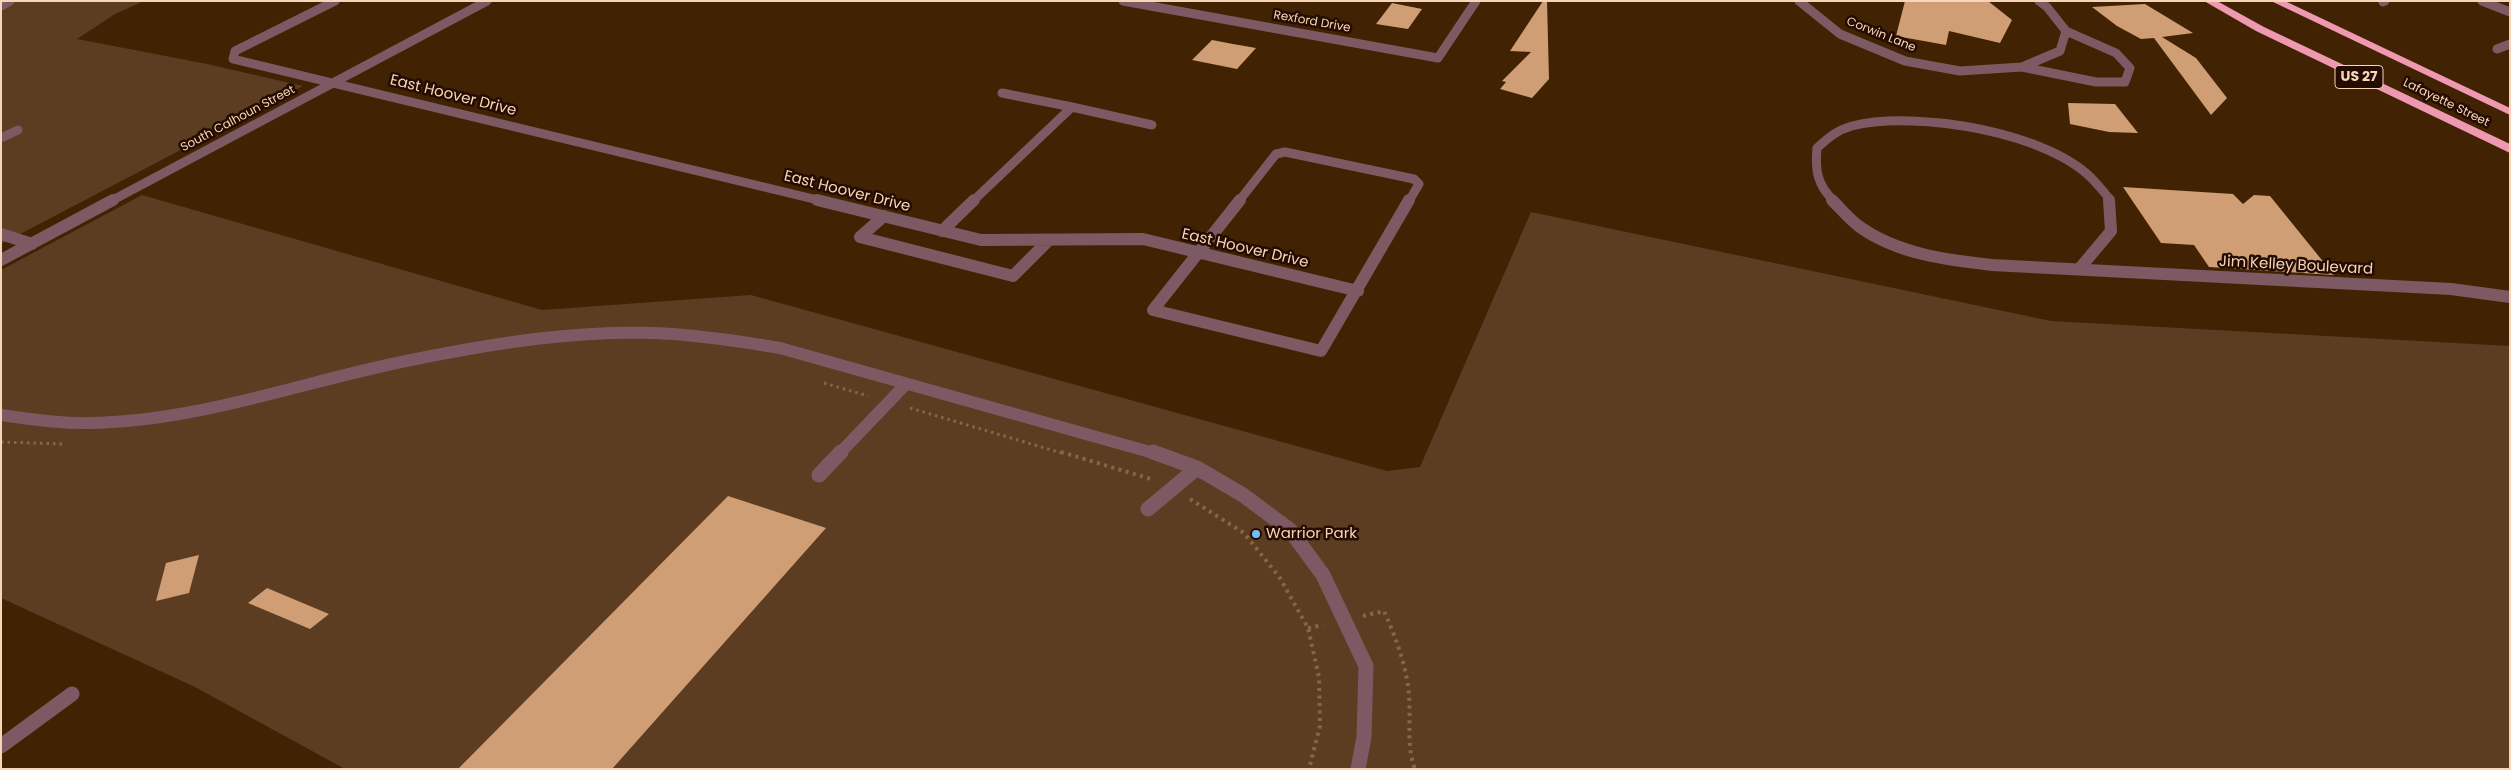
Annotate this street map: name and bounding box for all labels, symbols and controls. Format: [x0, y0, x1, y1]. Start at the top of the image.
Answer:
street label: Rexford Drive [1272, 8, 1352, 36]
street label: Corwin Lane [1844, 15, 1918, 55]
road number: US 27 [2335, 66, 2383, 88]
street label: East Hoover Drive [388, 72, 518, 120]
street label: Lafayette Street [2401, 76, 2491, 130]
street label: South Calhoun Street [179, 83, 297, 155]
street label: East Hoover Drive [782, 168, 912, 216]
street label: East Hoover Drive [1180, 226, 1310, 272]
street label: Jim Kelley Boulevard [2219, 253, 2373, 279]
place label: Warrior Park [1266, 525, 1357, 543]
marker: Warrior Park [1250, 528, 1262, 540]

